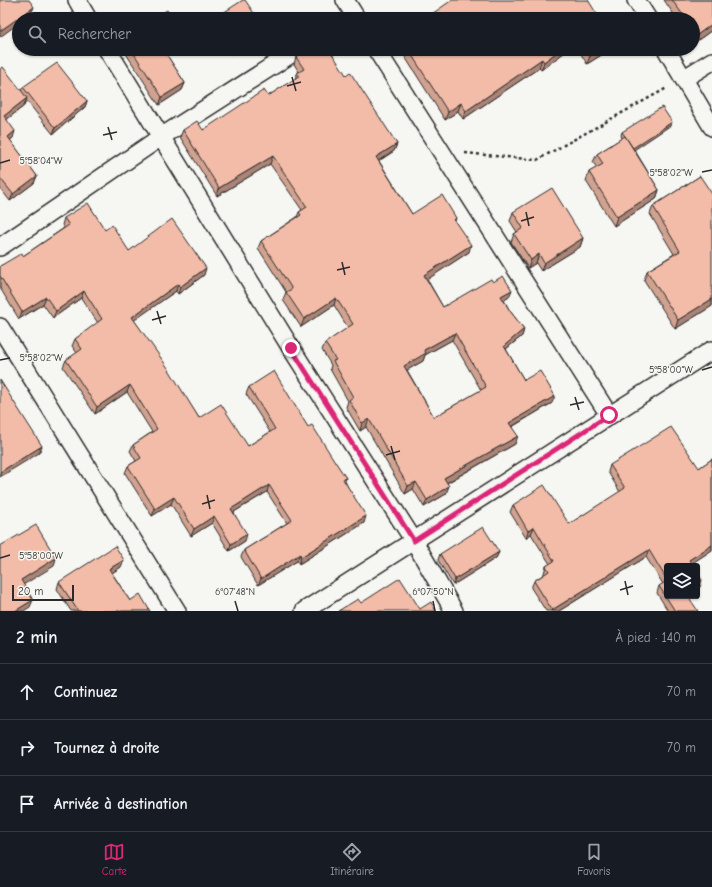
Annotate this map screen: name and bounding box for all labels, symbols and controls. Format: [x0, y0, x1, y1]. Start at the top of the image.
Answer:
search box [12, 12, 700, 56]
icon: search [26, 23, 48, 45]
text: Rechercher [58, 25, 131, 43]
text: 5°58'04"W [20, 155, 63, 167]
text: 5°58'02"W [649, 167, 693, 179]
route end [282, 339, 300, 357]
text: 5°58'02"W [19, 352, 63, 364]
text: 5°58'00"W [649, 364, 693, 376]
route start [600, 406, 618, 424]
text: 5°58'00"W [19, 550, 63, 562]
map controls [664, 563, 700, 599]
button: layers [664, 563, 700, 599]
scale bar [12, 583, 74, 602]
text: 20 m [18, 585, 43, 598]
text: 6°07'48"N [215, 586, 255, 598]
text: 6°07'50"N [412, 586, 454, 598]
text: 2 min [16, 628, 57, 647]
text: À pied · 140 m [615, 630, 696, 645]
icon: ahead [16, 681, 38, 703]
text: Continuez [54, 683, 117, 701]
text: 70 m [667, 684, 696, 699]
icon: right [16, 737, 38, 759]
text: Tournez à droite [54, 739, 159, 757]
text: 70 m [667, 740, 696, 755]
icon: arrive [16, 793, 38, 815]
text: Arrivée à destination [54, 795, 188, 813]
tab: Carte [102, 841, 127, 878]
tab: Itinéraire [330, 841, 374, 878]
tab: Favoris [577, 841, 610, 878]

